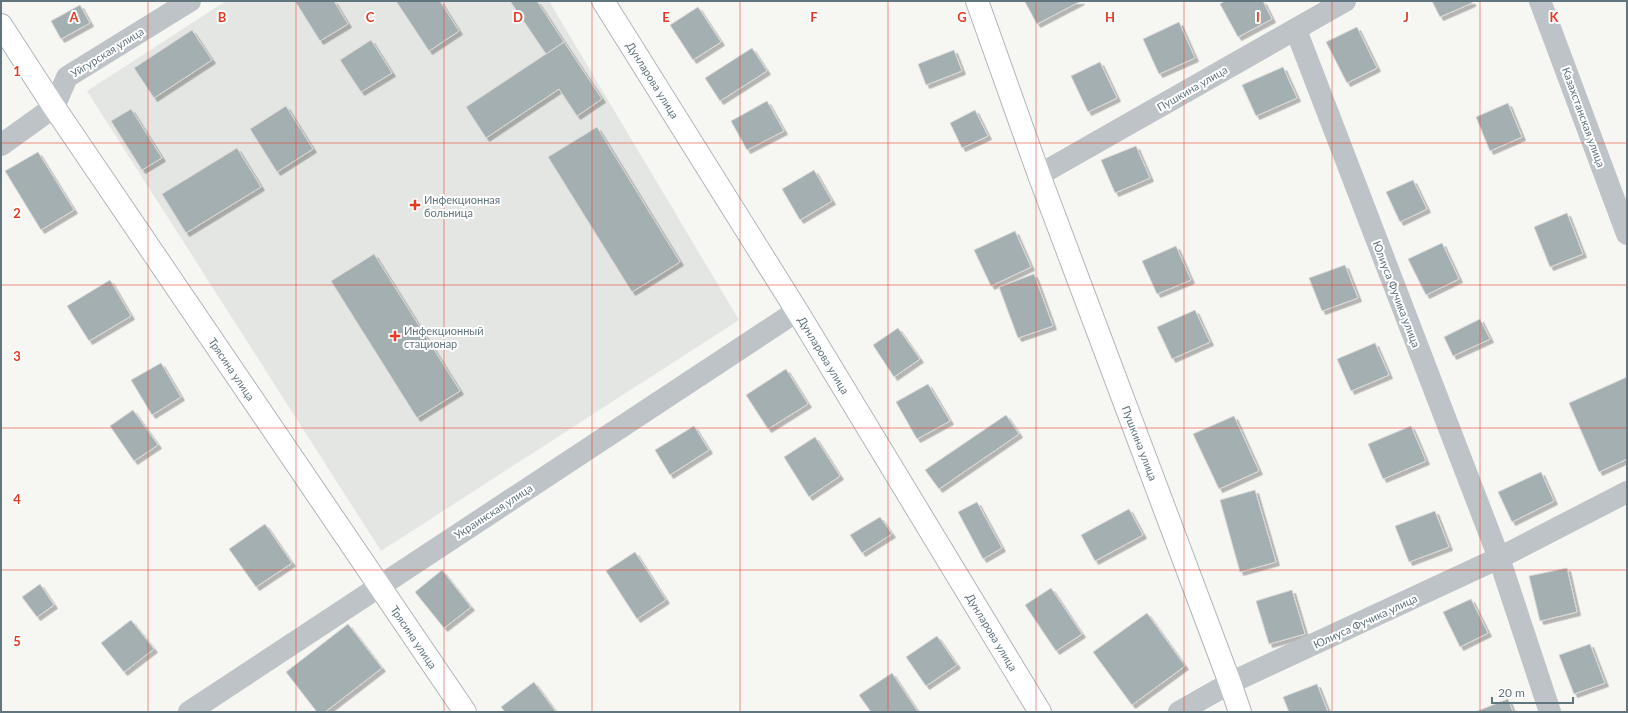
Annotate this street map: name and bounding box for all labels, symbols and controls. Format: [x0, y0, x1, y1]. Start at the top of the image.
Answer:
text: A [68, 9, 79, 25]
text: B [218, 9, 227, 25]
text: C [366, 9, 375, 25]
text: D [513, 9, 523, 25]
text: E [662, 9, 670, 25]
text: F [810, 9, 818, 25]
text: G [957, 9, 967, 25]
text: H [1105, 9, 1115, 25]
text: I [1256, 9, 1260, 25]
text: J [1403, 9, 1409, 25]
text: K [1550, 9, 1560, 25]
street label: Уйгурская улица [68, 24, 146, 80]
street label: Дунларова улица [624, 39, 682, 121]
text: 1 [13, 63, 21, 79]
street label: Пушкина улица [1154, 63, 1230, 113]
street label: Казахстанская улица [1560, 65, 1608, 169]
place label: Инфекционная больница [424, 193, 500, 219]
marker: Инфекционная больница [409, 199, 421, 211]
text: 2 [13, 205, 21, 221]
street label: Юлиуса Фучика улица [1371, 239, 1423, 349]
street label: Дунларова улица [796, 314, 852, 396]
place label: Инфекционный стационар [404, 324, 484, 350]
marker: Инфекционный стационар [389, 330, 401, 342]
street label: Трясина улица [206, 335, 258, 403]
text: 3 [13, 348, 21, 364]
street label: Пушкина улица [1120, 404, 1160, 482]
street label: Украинская улица [451, 481, 535, 541]
text: 4 [13, 491, 21, 507]
street label: Дунларова улица [964, 591, 1020, 673]
street label: Юлиуса Фучика улица [1311, 591, 1419, 651]
street label: Трясина улица [388, 603, 440, 671]
text: 5 [13, 633, 21, 649]
scale bar [1492, 679, 1573, 705]
text: 20 m [1498, 685, 1525, 700]

